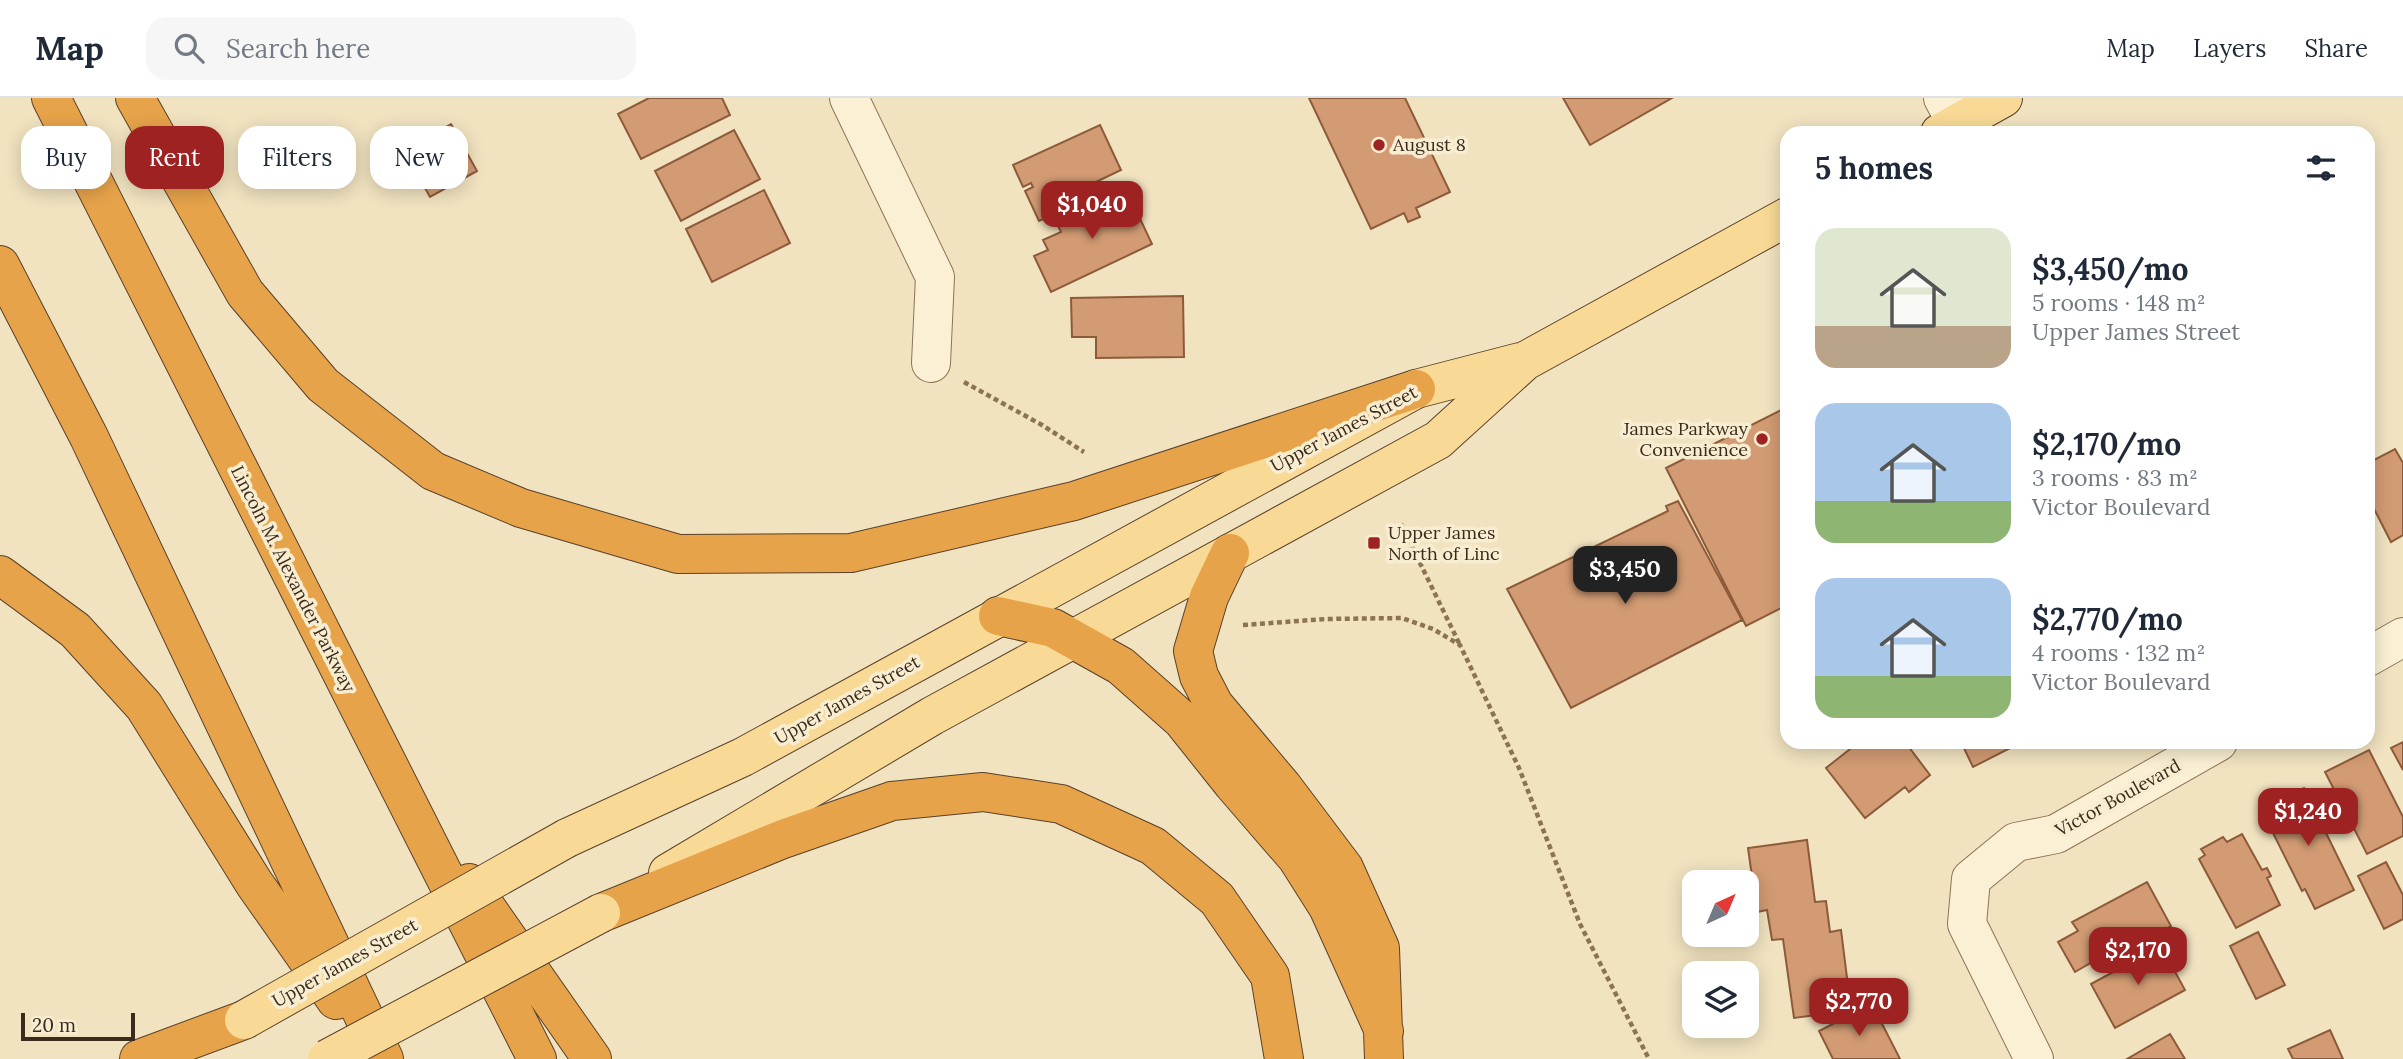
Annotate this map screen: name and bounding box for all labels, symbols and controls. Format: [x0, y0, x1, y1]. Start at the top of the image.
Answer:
search box [146, 17, 636, 80]
text: Map [35, 27, 104, 69]
icon: search [170, 29, 208, 67]
text: Search here [226, 32, 370, 65]
text: Map [2106, 33, 2155, 64]
text: Layers [2193, 33, 2266, 64]
text: Share [2304, 33, 2368, 64]
chip: Buy [21, 126, 111, 189]
chip: Rent [125, 126, 224, 189]
chip: Filters [238, 126, 356, 189]
chip: New [370, 126, 468, 189]
place label: August 8 [1392, 133, 1466, 156]
marker: August 8 [1371, 137, 1387, 153]
text: 5 homes [1815, 149, 1933, 187]
icon: filters [2302, 149, 2340, 187]
pin: $1,040 [1035, 181, 1149, 241]
text: $1,040 [1057, 189, 1127, 218]
text: $3,450/mo [2032, 250, 2188, 288]
icon: home [1871, 256, 1955, 340]
text: 5 rooms · 148 m² [2032, 288, 2206, 317]
text: Upper James Street [2032, 317, 2240, 346]
street label: Upper James Street [1266, 380, 1421, 477]
place label: James Parkway Convenience [1622, 417, 1748, 461]
text: $2,170/mo [2032, 425, 2181, 463]
marker: James Parkway Convenience [1754, 431, 1770, 447]
icon: home [1871, 431, 1955, 515]
street label: Lincoln M. Alexander Parkway [226, 461, 361, 697]
text: 3 rooms · 83 m² [2032, 463, 2198, 492]
text: Victor Boulevard [2032, 492, 2211, 521]
place label: Upper James North of Linc [1388, 521, 1500, 565]
marker: Upper James North of Linc [1366, 535, 1382, 551]
pin: $3,450 [1568, 546, 1682, 606]
text: $3,450 [1589, 554, 1661, 583]
text: $2,770/mo [2032, 600, 2183, 638]
icon: home [1871, 606, 1955, 690]
text: 4 rooms · 132 m² [2032, 638, 2205, 667]
street label: Upper James Street [770, 650, 924, 749]
text: Victor Boulevard [2032, 667, 2211, 696]
street label: Victor Boulevard [2050, 754, 2185, 842]
pin: $1,240 [2251, 788, 2365, 848]
text: $1,240 [2274, 796, 2342, 825]
north arrow [1682, 870, 1759, 947]
map controls [1682, 870, 1759, 1038]
street label: Upper James Street [268, 913, 422, 1012]
pin: $2,170 [2081, 928, 2195, 987]
text: $2,170 [2105, 935, 2171, 964]
button: layers [1682, 961, 1759, 1038]
pin: $2,770 [1802, 978, 1916, 1038]
text: $2,770 [1825, 986, 1893, 1015]
scale bar [21, 1010, 135, 1042]
text: 20 m [32, 1013, 76, 1037]

